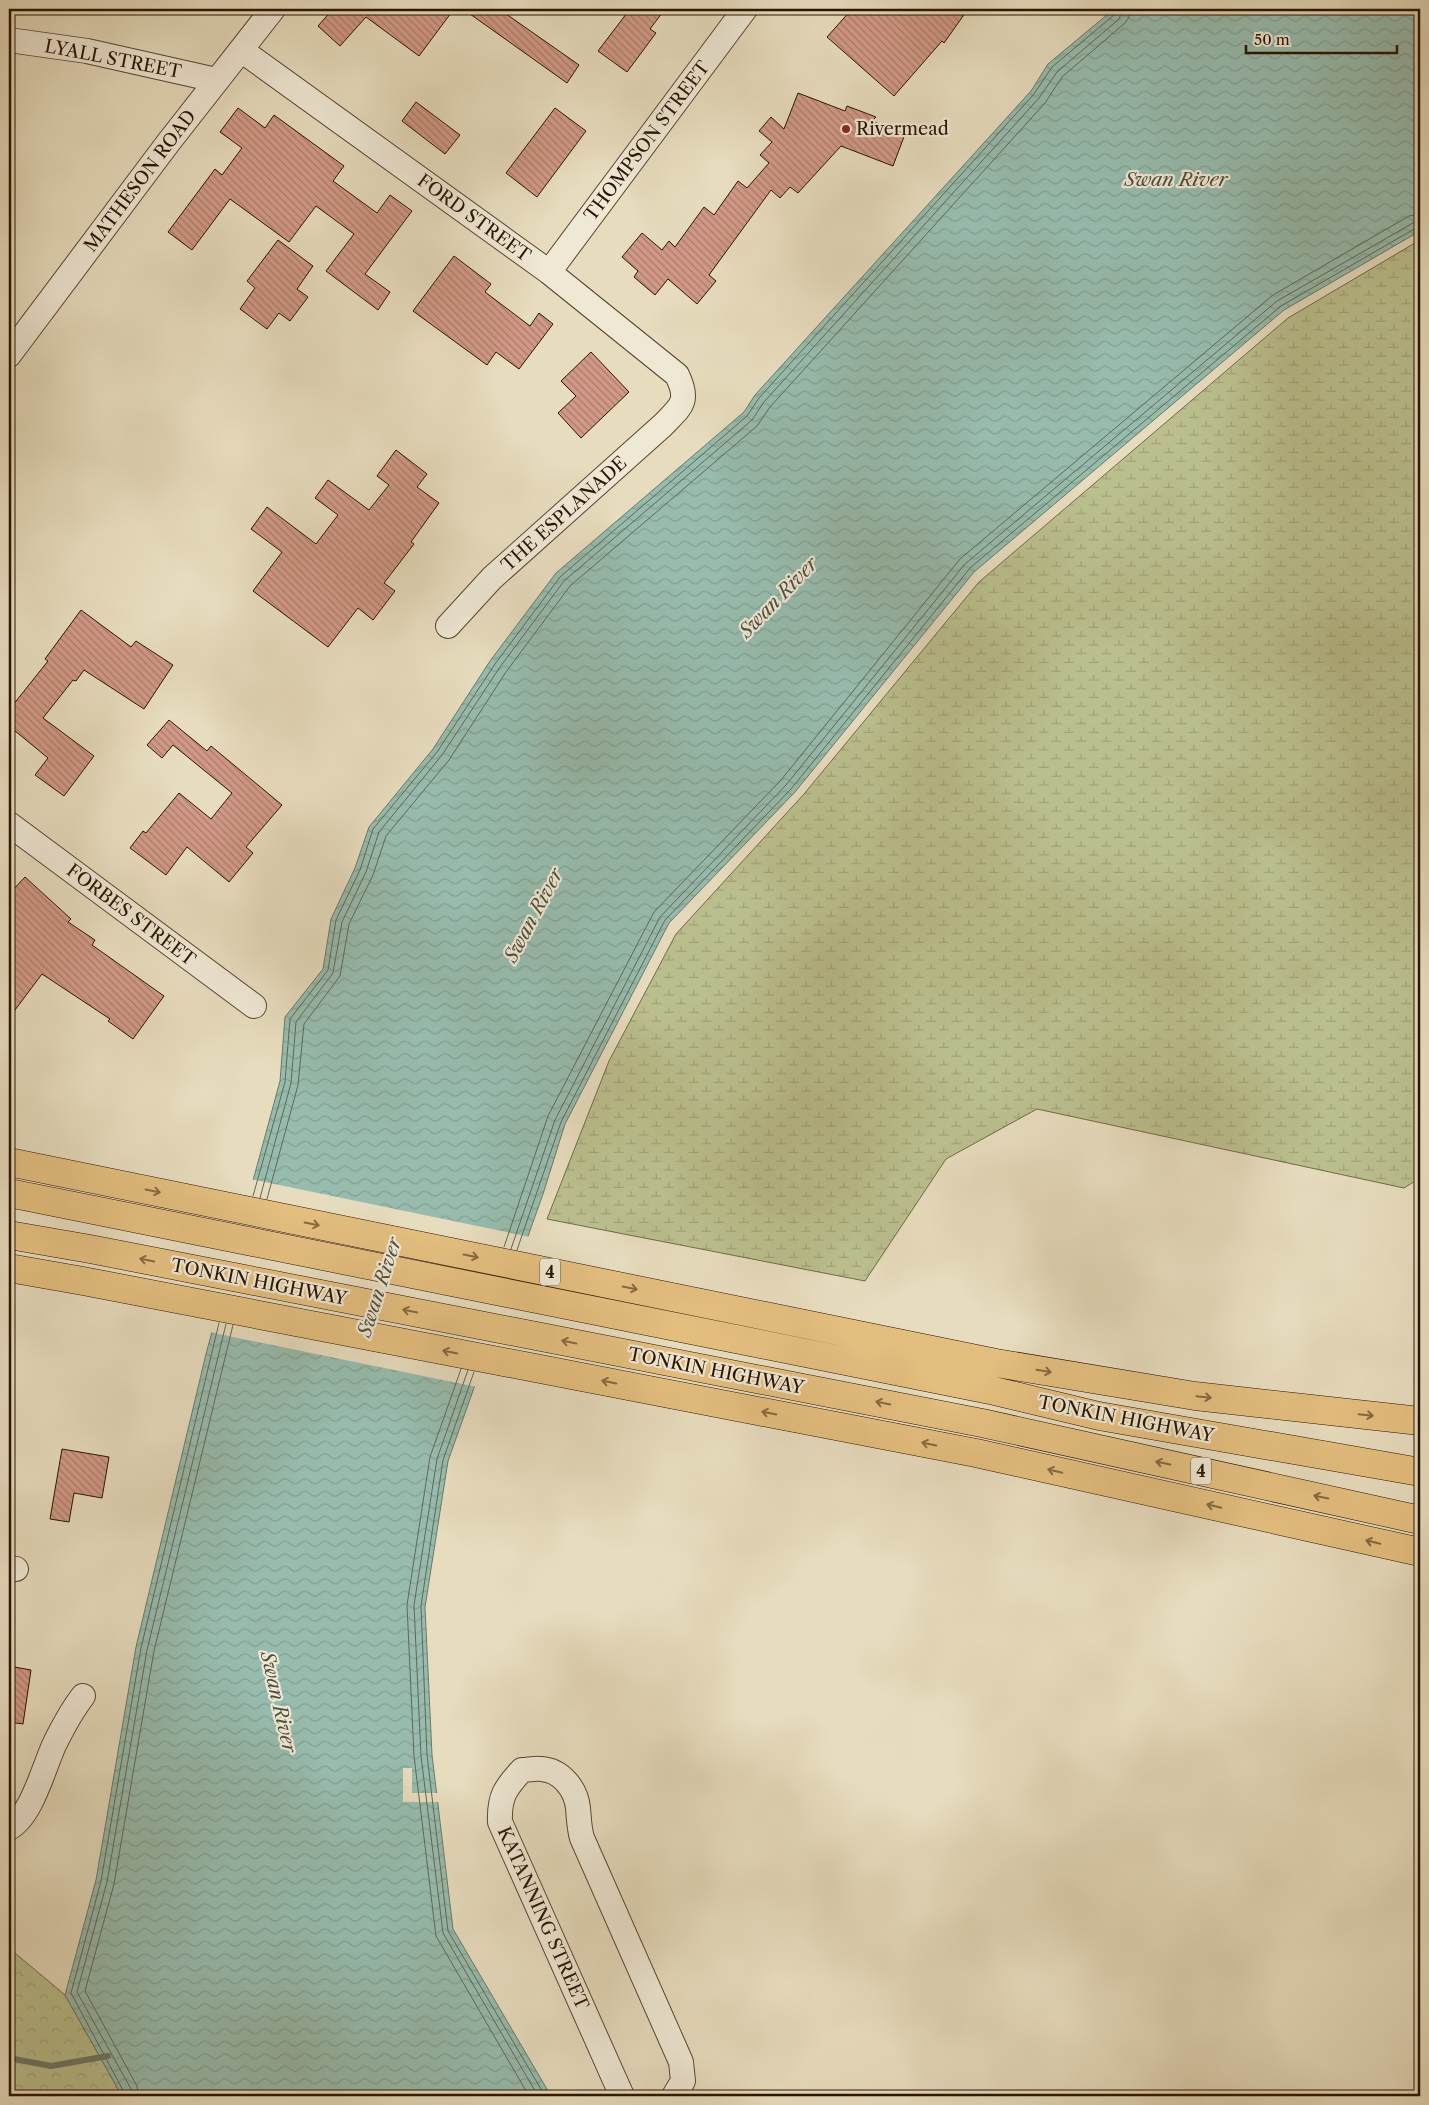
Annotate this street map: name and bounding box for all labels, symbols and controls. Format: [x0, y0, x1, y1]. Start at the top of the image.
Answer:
scale bar [1246, 22, 1398, 54]
text: 50 m [1254, 30, 1290, 49]
street label: LYALL STREET [43, 35, 184, 83]
street label: THOMPSON STREET [580, 56, 715, 225]
street label: MATHESON ROAD [79, 106, 201, 256]
place label: Rivermead [856, 118, 949, 140]
marker: Rivermead [840, 123, 852, 135]
water label: Swan River [1123, 168, 1229, 191]
street label: FORD STREET [413, 170, 535, 267]
street label: THE ESPLANADE [497, 452, 631, 576]
water label: Swan River [734, 551, 823, 643]
street label: FORBES STREET [62, 859, 200, 971]
water label: Swan River [499, 863, 568, 967]
one-way arrow [144, 1187, 160, 1197]
one-way arrow [303, 1219, 319, 1229]
water label: Swan River [352, 1233, 407, 1341]
one-way arrow [463, 1252, 479, 1261]
one-way arrow [139, 1254, 155, 1264]
street label: TONKIN HIGHWAY [169, 1254, 350, 1310]
road number: 4 [540, 1258, 560, 1286]
one-way arrow [622, 1284, 638, 1294]
one-way arrow [402, 1306, 418, 1315]
one-way arrow [561, 1337, 577, 1346]
street label: TONKIN HIGHWAY [626, 1343, 807, 1399]
one-way arrow [442, 1346, 458, 1356]
one-way arrow [1036, 1366, 1052, 1376]
one-way arrow [602, 1377, 618, 1387]
street label: TONKIN HIGHWAY [1036, 1391, 1217, 1447]
one-way arrow [1196, 1392, 1212, 1402]
one-way arrow [875, 1398, 891, 1408]
one-way arrow [761, 1408, 777, 1418]
one-way arrow [1358, 1410, 1374, 1420]
one-way arrow [921, 1439, 937, 1449]
one-way arrow [1155, 1458, 1171, 1467]
road number: 4 [1191, 1458, 1211, 1484]
one-way arrow [1048, 1466, 1064, 1475]
one-way arrow [1314, 1492, 1330, 1502]
one-way arrow [1207, 1501, 1223, 1511]
one-way arrow [1365, 1537, 1381, 1546]
water label: Swan River [255, 1648, 302, 1756]
street label: KATANNING STREET [493, 1823, 593, 2013]

